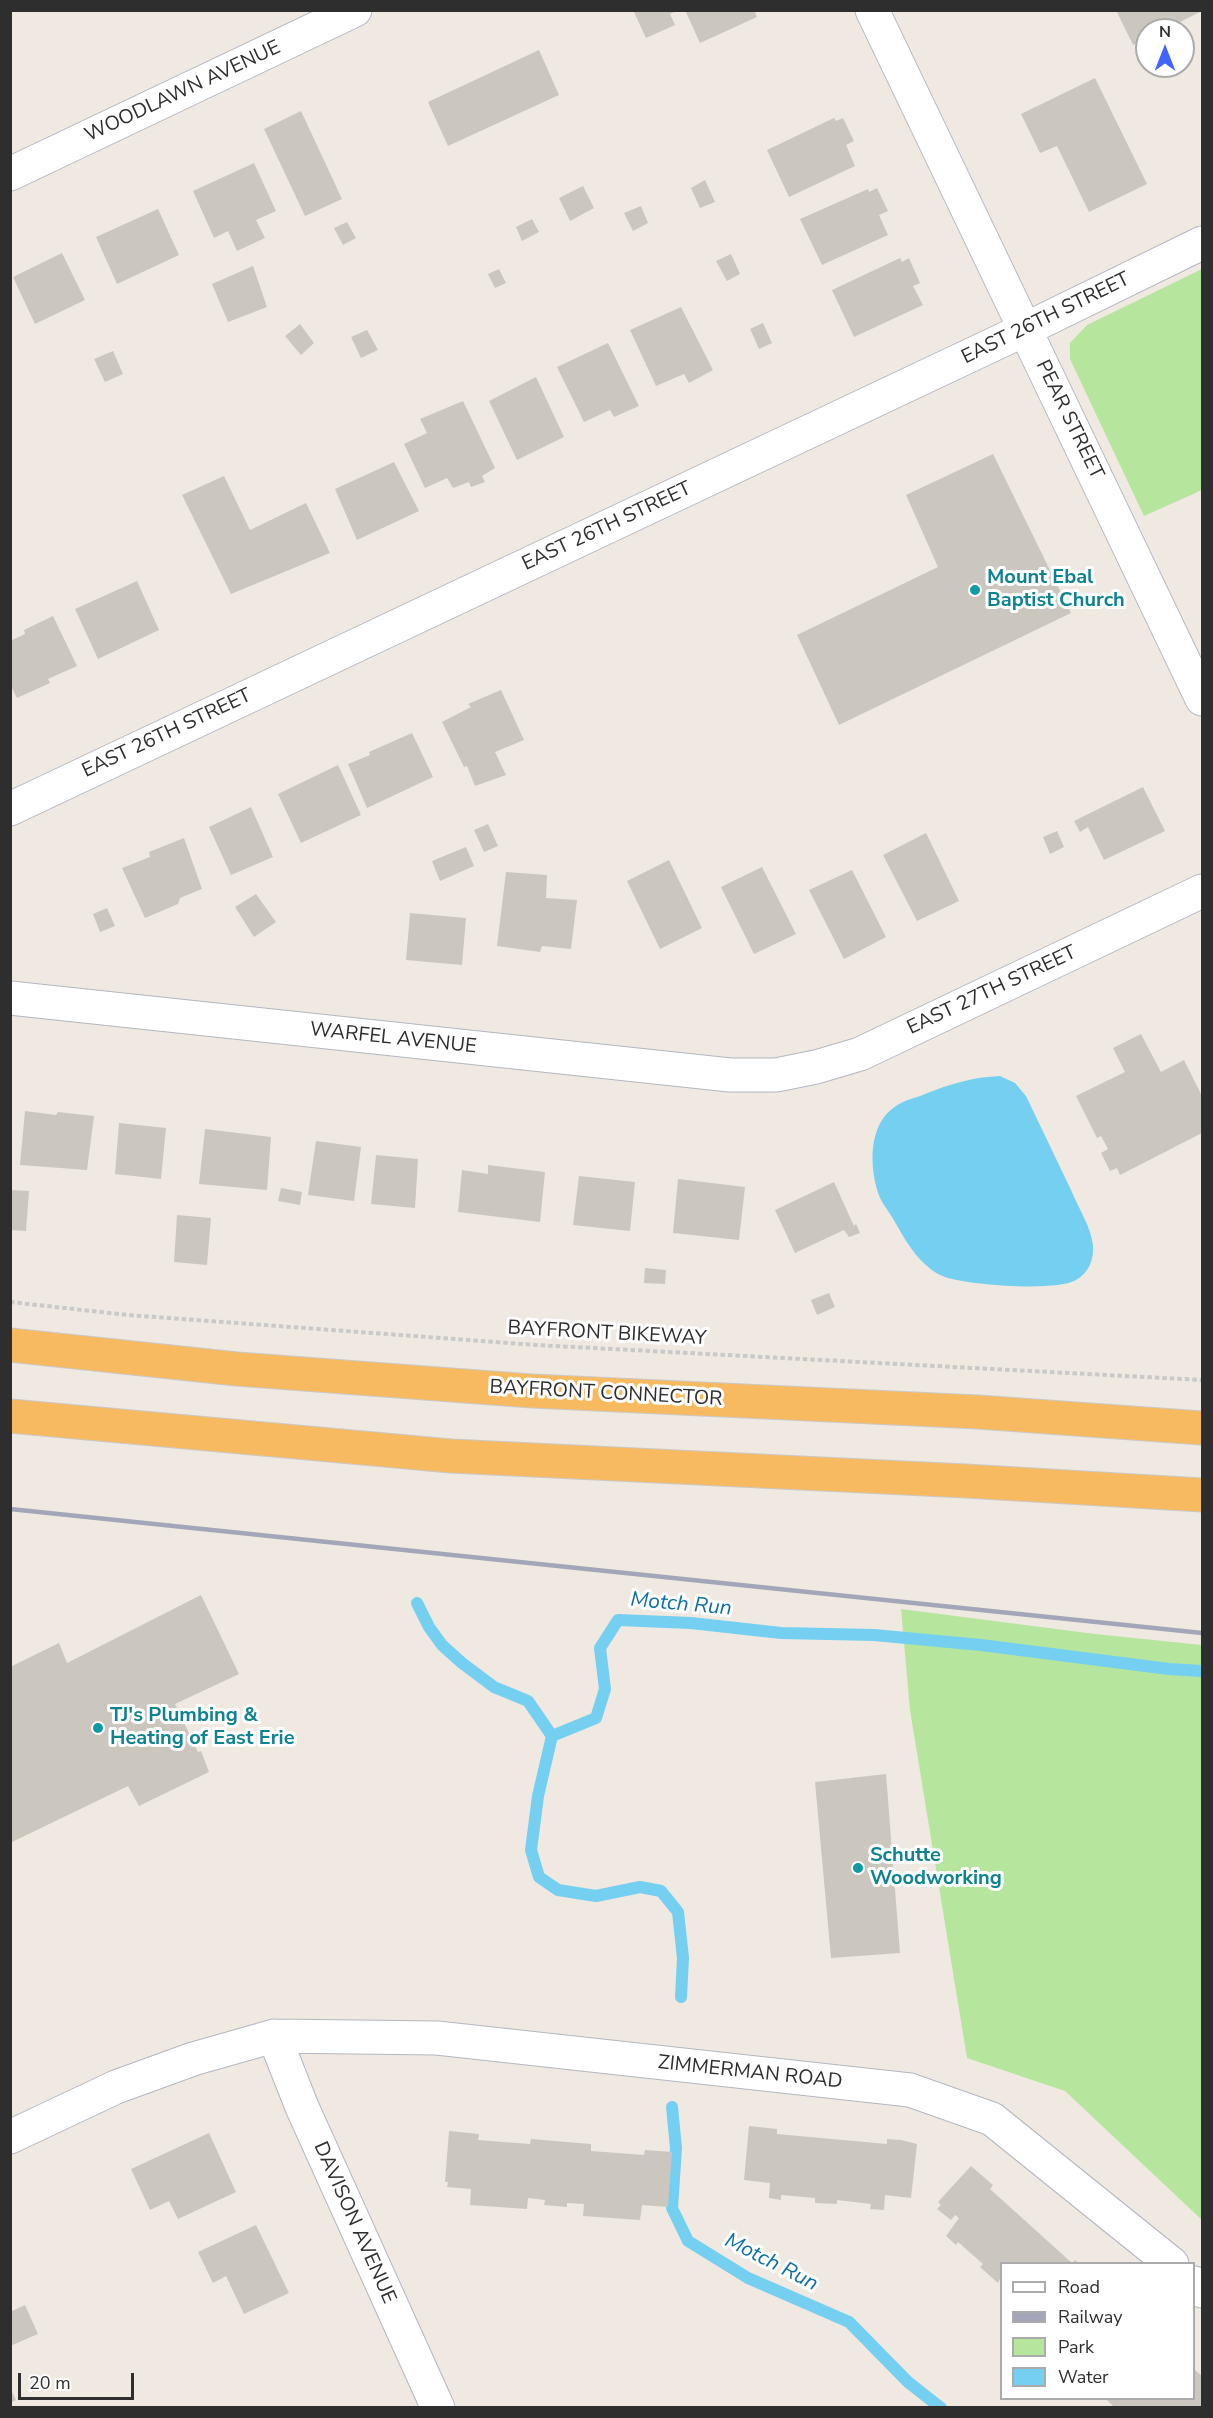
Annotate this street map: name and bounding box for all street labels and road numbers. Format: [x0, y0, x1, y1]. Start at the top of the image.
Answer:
street label: WOODLAWN AVENUE [81, 36, 285, 148]
street label: EAST 26TH STREET [958, 268, 1134, 370]
street label: PEAR STREET [1030, 356, 1108, 484]
street label: EAST 26TH STREET [519, 477, 695, 577]
street label: EAST 26TH STREET [79, 684, 255, 784]
street label: EAST 27TH STREET [904, 941, 1080, 1041]
street label: WARFEL AVENUE [308, 1018, 478, 1060]
street label: BAYFRONT BIKEWAY [507, 1317, 707, 1351]
street label: BAYFRONT CONNECTOR [489, 1376, 723, 1412]
street label: ZIMMERMAN ROAD [656, 2051, 844, 2095]
street label: DAVISON AVENUE [308, 2138, 400, 2308]

